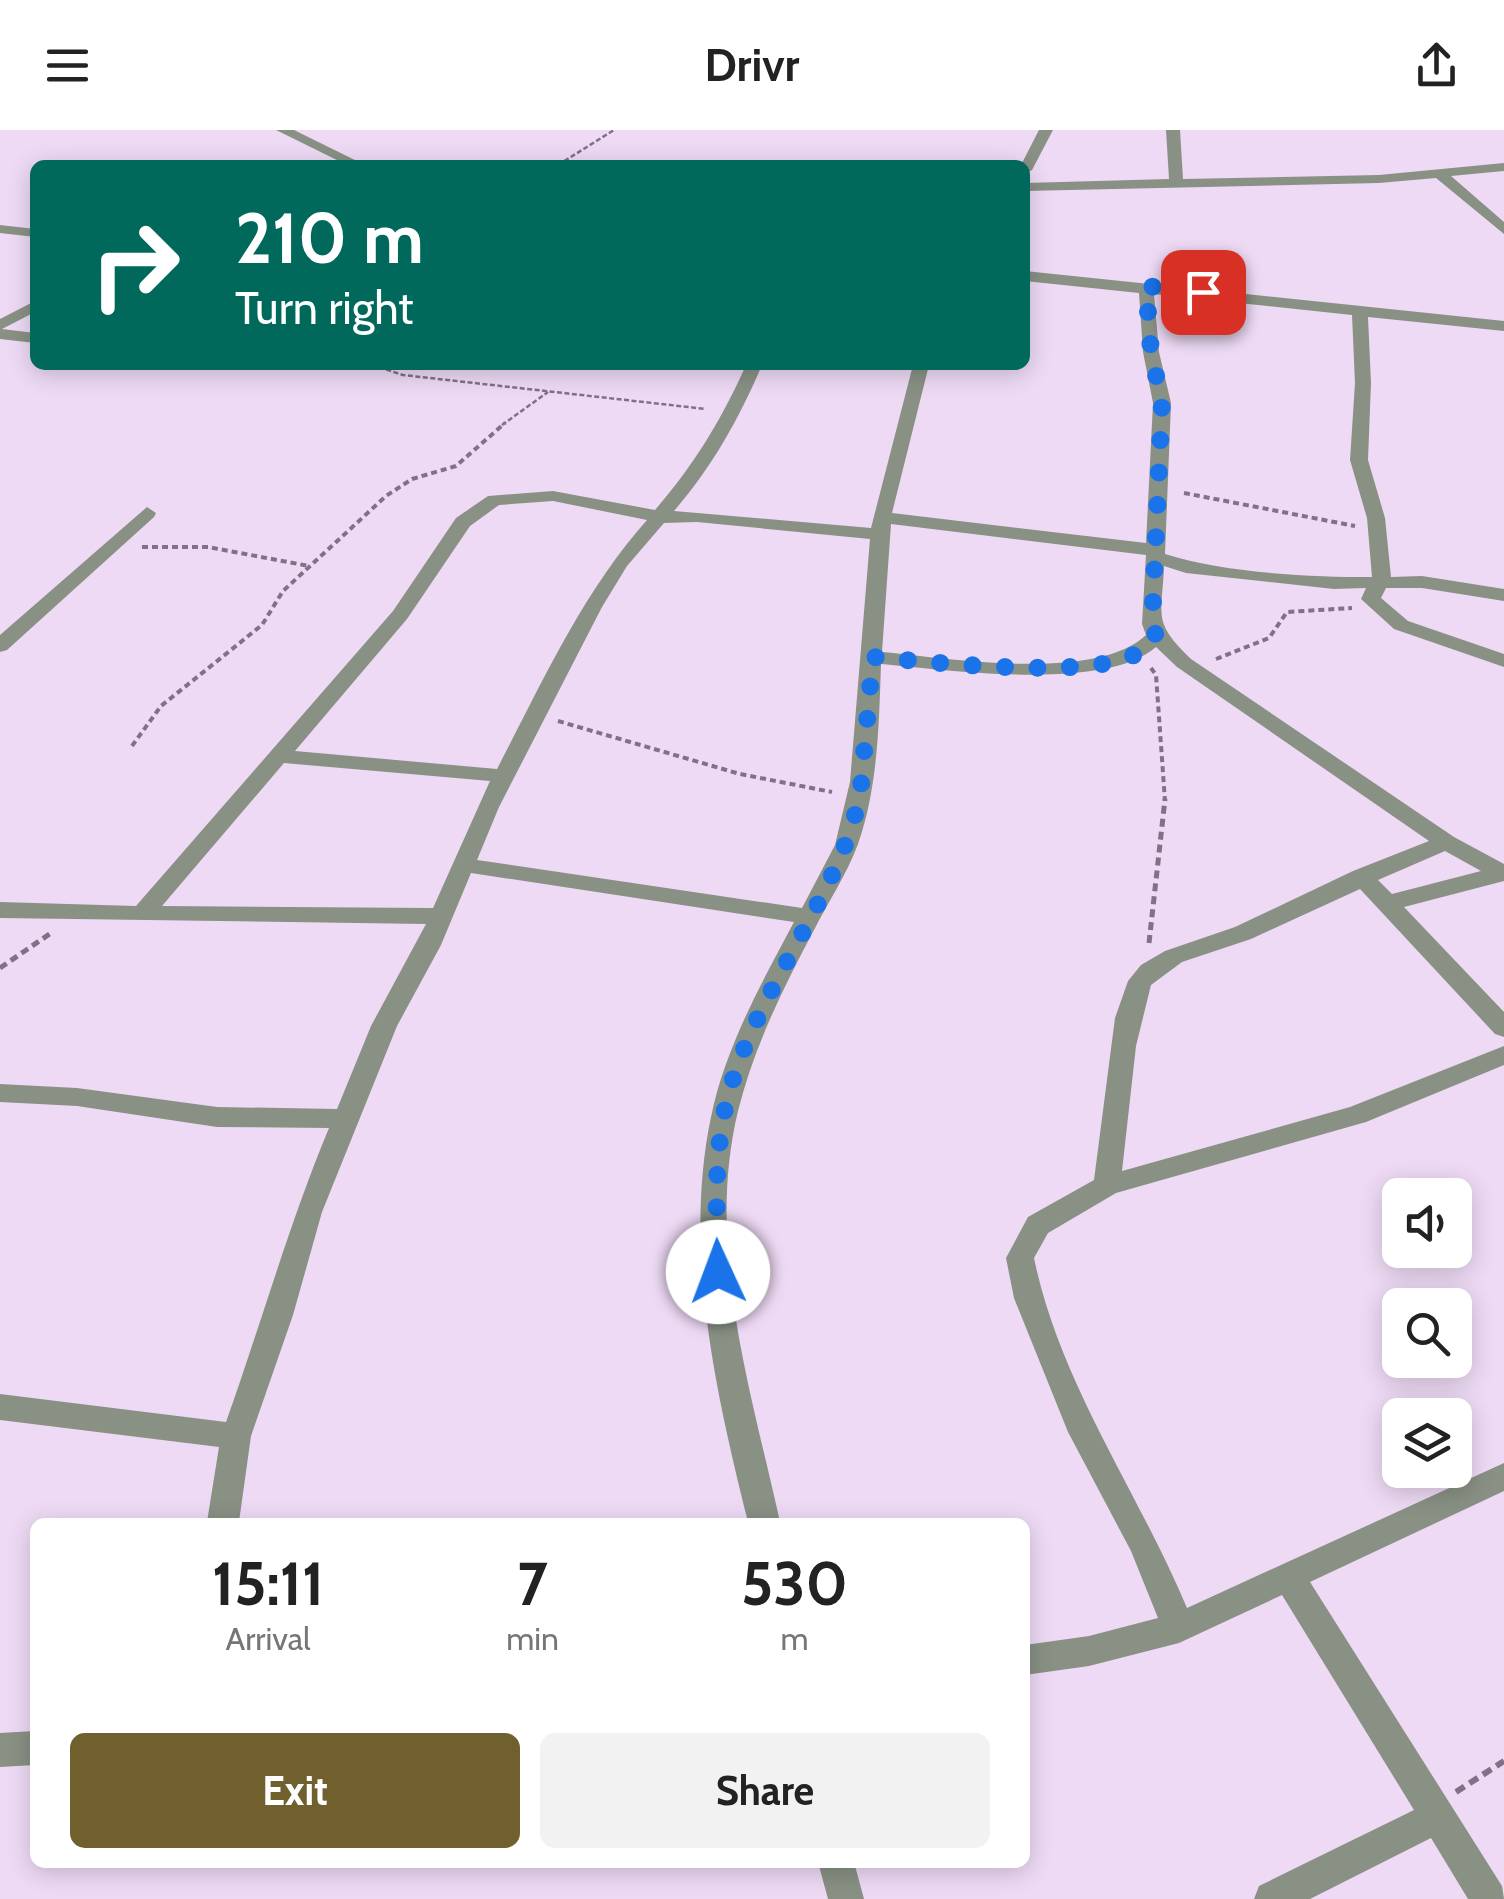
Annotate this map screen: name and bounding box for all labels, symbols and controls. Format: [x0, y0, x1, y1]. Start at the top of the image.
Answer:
icon: menu [40, 38, 95, 93]
text: Drivr [705, 38, 799, 92]
icon: share [1409, 38, 1464, 93]
text: 210 m [235, 195, 424, 281]
icon: right [70, 200, 200, 330]
pin [1161, 250, 1246, 335]
icon: arrive [1176, 265, 1231, 320]
text: Turn right [235, 281, 414, 335]
map controls [1382, 1178, 1472, 1488]
button: sound [1382, 1178, 1472, 1268]
position arrow [666, 1220, 770, 1324]
button: search [1382, 1288, 1472, 1378]
button: layers [1382, 1398, 1472, 1488]
text: 15:11 [212, 1547, 324, 1620]
text: 7 [517, 1547, 548, 1620]
text: 530 [741, 1547, 848, 1620]
text: Arrival [225, 1619, 311, 1658]
text: min [506, 1619, 559, 1658]
text: m [780, 1619, 808, 1658]
button: Exit [70, 1733, 520, 1848]
button: Share [540, 1733, 990, 1848]

